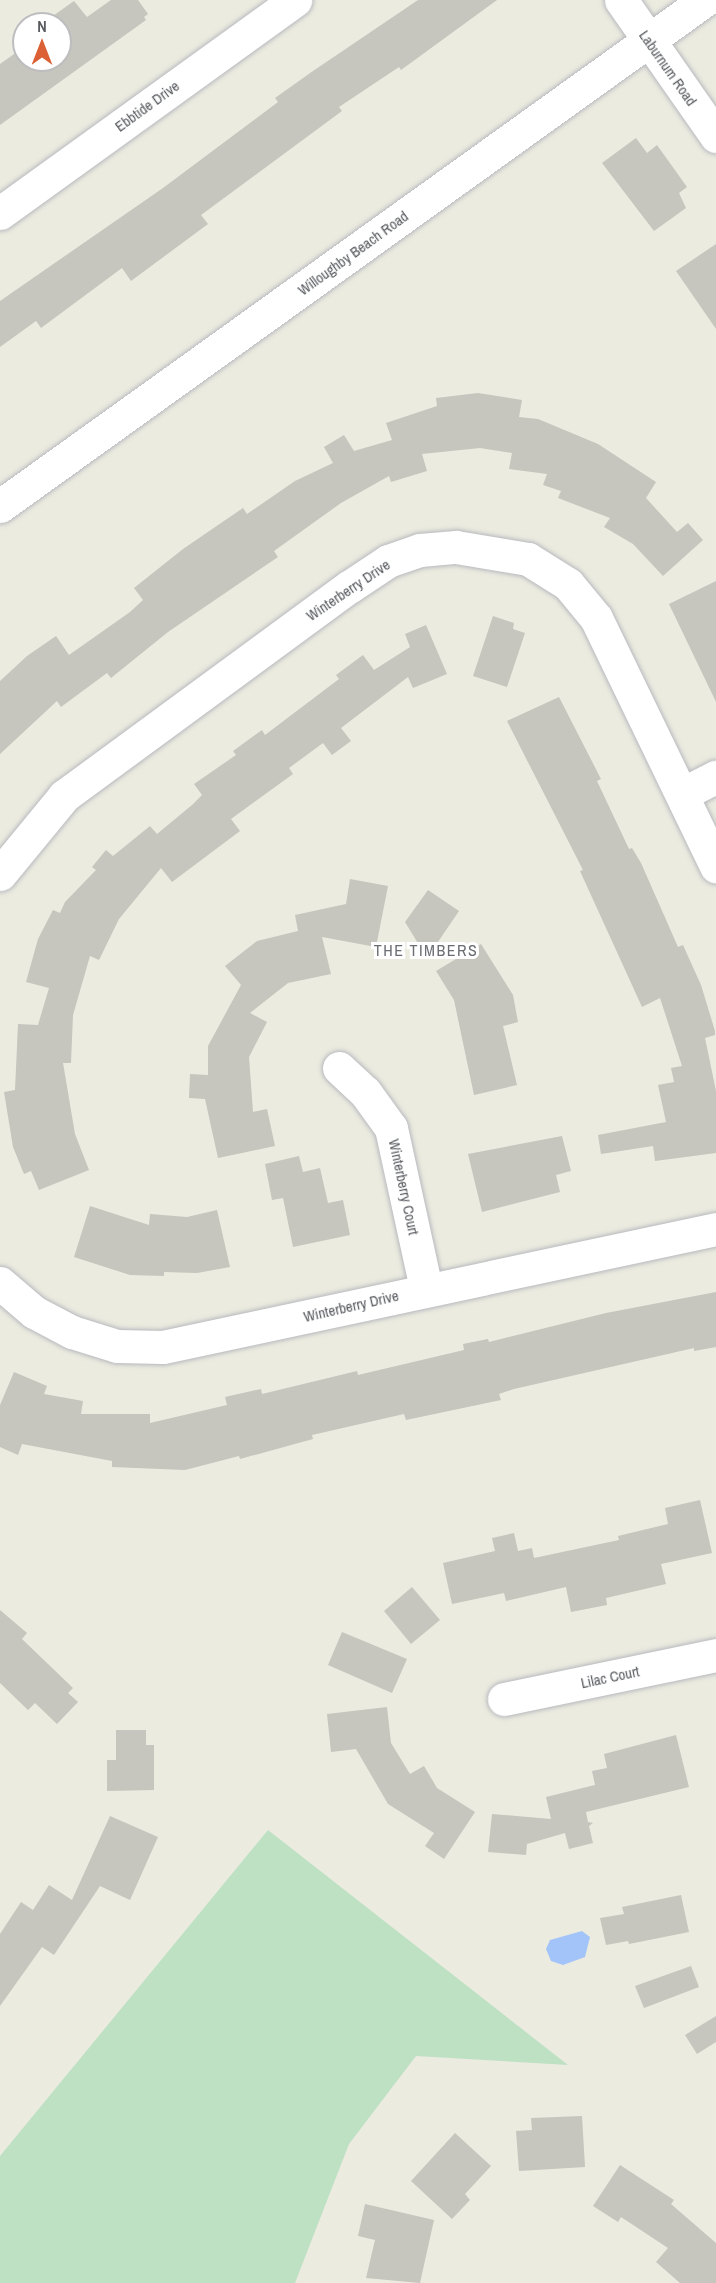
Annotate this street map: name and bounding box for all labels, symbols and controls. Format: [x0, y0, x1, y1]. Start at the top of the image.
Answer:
north arrow [12, 12, 72, 72]
text: N [37, 15, 47, 37]
street label: Laburnum Road [635, 27, 701, 109]
street label: Ebbtide Drive [111, 77, 183, 135]
street label: Willoughby Beach Road [294, 207, 412, 299]
street label: Winterberry Drive [303, 555, 393, 625]
district label: THE TIMBERS [374, 940, 478, 960]
street label: Winterberry Court [385, 1137, 423, 1237]
street label: Winterberry Drive [302, 1286, 400, 1326]
street label: Lilac Court [579, 1662, 641, 1692]

